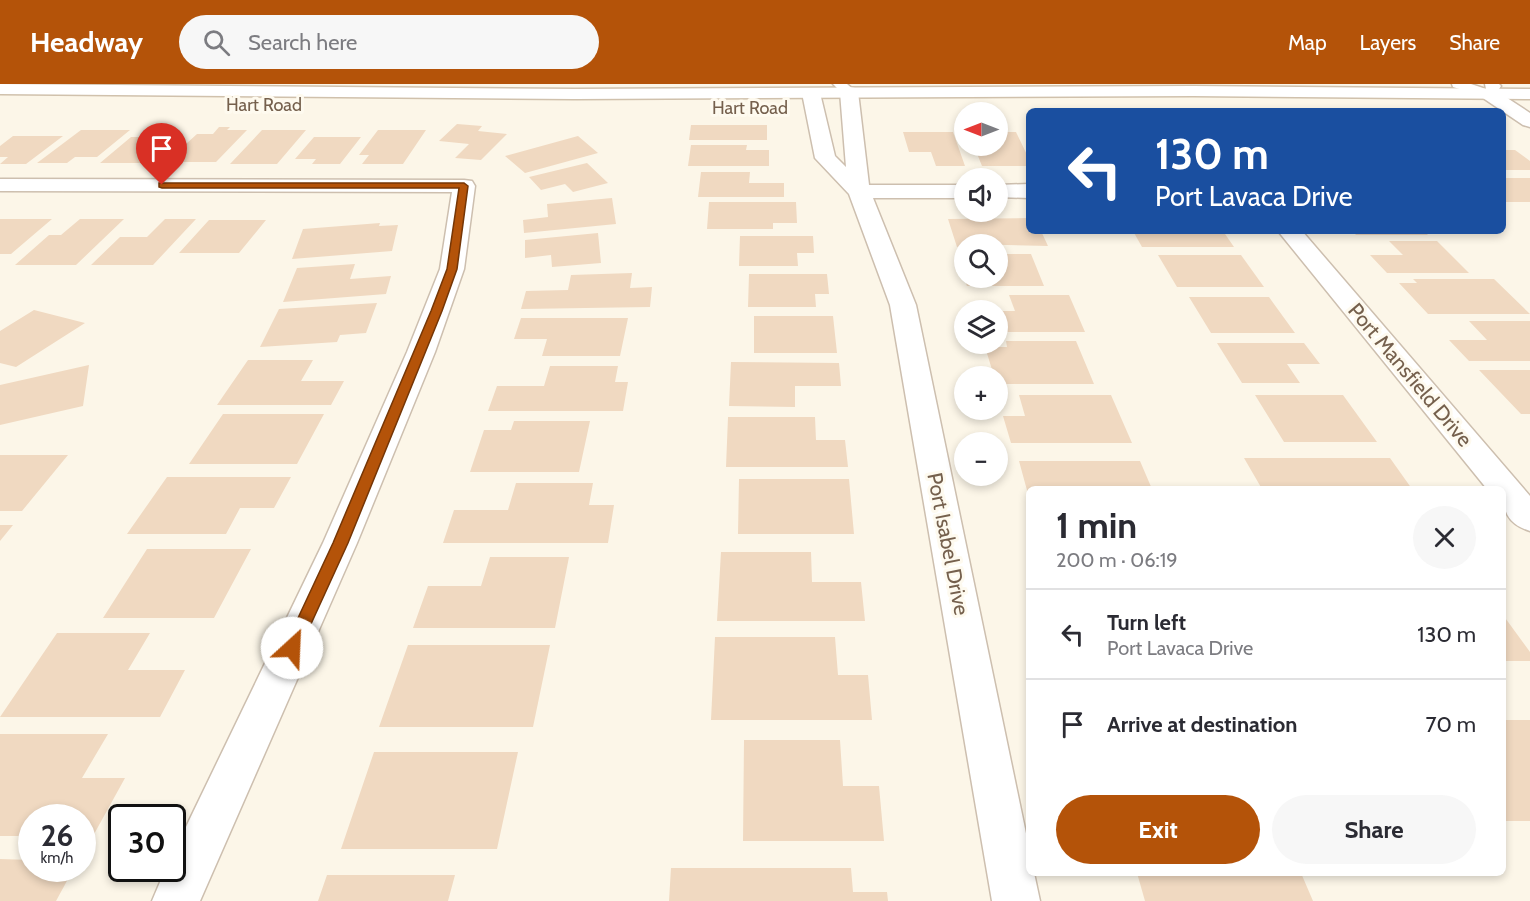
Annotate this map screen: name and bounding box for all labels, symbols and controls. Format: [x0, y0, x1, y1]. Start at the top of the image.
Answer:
search box [179, 15, 599, 69]
text: Headway [30, 25, 143, 59]
icon: search [200, 26, 233, 59]
text: Search here [248, 29, 357, 56]
text: Map [1288, 30, 1327, 55]
text: Layers [1360, 30, 1416, 55]
text: Share [1449, 30, 1500, 55]
street label: Hart Road [226, 94, 302, 116]
street label: Hart Road [712, 97, 788, 119]
north arrow [954, 102, 1008, 156]
map controls [954, 102, 1008, 486]
pin [136, 123, 187, 185]
text: 130 m [1155, 128, 1269, 180]
icon: arrive [145, 132, 178, 165]
icon: left [1056, 132, 1134, 210]
button: sound [954, 168, 1008, 222]
text: Port Lavaca Drive [1155, 180, 1353, 213]
button: search [954, 234, 1008, 288]
street label: Port Mansfield Drive [1343, 298, 1478, 452]
button: layers [954, 300, 1008, 354]
button: + [954, 366, 1008, 420]
button: − [954, 432, 1008, 486]
street label: Port Isabel Drive [922, 470, 975, 618]
text: 1 min [1056, 503, 1137, 547]
button: close [1413, 506, 1476, 569]
text: 200 m · 06:19 [1056, 548, 1178, 572]
text: Turn left [1107, 609, 1186, 636]
position arrow [260, 616, 324, 680]
icon: left [1056, 618, 1089, 651]
text: 130 m [1417, 621, 1476, 648]
text: Port Lavaca Drive [1107, 636, 1253, 660]
icon: arrive [1056, 708, 1089, 741]
text: Arrive at destination [1107, 711, 1297, 738]
text: 70 m [1426, 711, 1476, 738]
button: Exit [1056, 795, 1260, 864]
button: Share [1272, 795, 1476, 864]
speed limit sign: 30 [108, 804, 186, 882]
text: 26 [41, 817, 73, 854]
text: km/h [41, 849, 73, 867]

